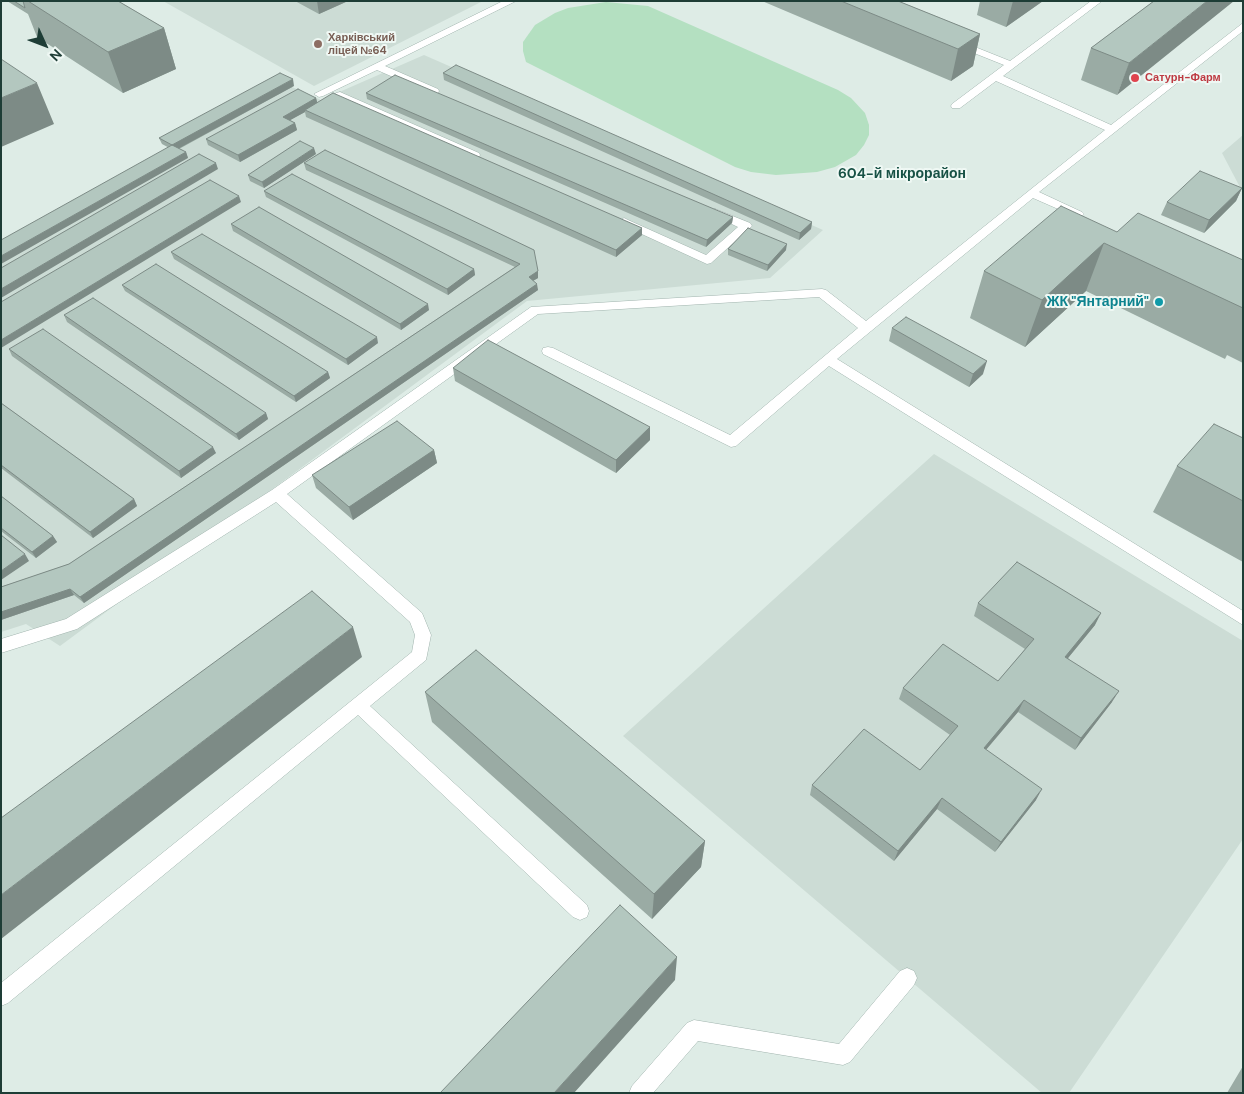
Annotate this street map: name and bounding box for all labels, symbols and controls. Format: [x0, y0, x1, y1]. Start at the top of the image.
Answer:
north arrow [20, 20, 70, 70]
place label: Харківський ліцей №64 [328, 31, 395, 57]
marker: Харківський ліцей №64 [312, 38, 324, 50]
text: N [46, 45, 66, 65]
place label: Сатурн-Фарм [1145, 71, 1221, 85]
marker: Сатурн-Фарм [1129, 72, 1141, 84]
district label: 604-й мікрорайон [838, 166, 966, 182]
place label: ЖК "Янтарний" [1047, 294, 1149, 310]
marker: ЖК "Янтарний" [1153, 296, 1165, 308]

